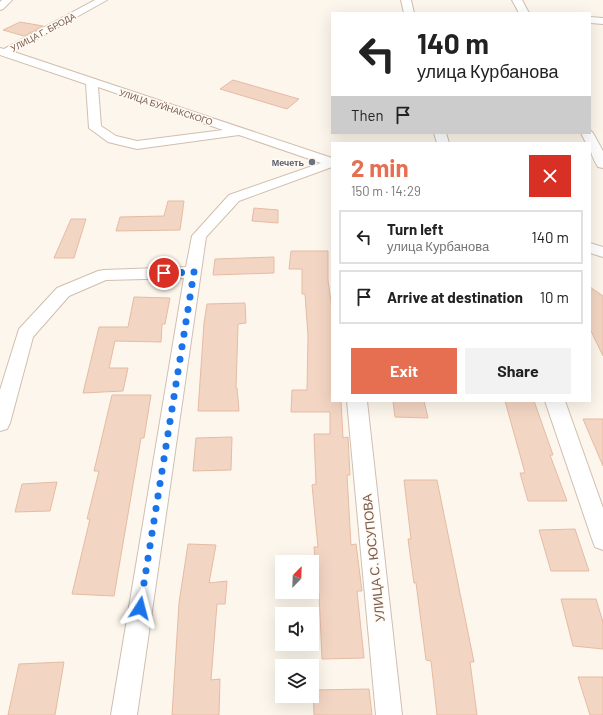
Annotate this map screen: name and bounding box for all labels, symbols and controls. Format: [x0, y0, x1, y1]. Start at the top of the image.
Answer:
street label: УЛИЦА Г. БРОДА [9, 10, 77, 54]
text: 140 m [417, 26, 489, 60]
icon: left [351, 28, 403, 80]
text: улица Курбанова [417, 60, 559, 82]
street label: УЛИЦА БУЙНАКСКОГО [118, 87, 214, 127]
icon: arrive [392, 104, 414, 126]
text: Then [351, 106, 384, 124]
text: 2 min [351, 153, 409, 182]
button: close [529, 155, 571, 197]
place label: Мечеть [272, 157, 304, 168]
marker: Мечеть [307, 157, 317, 167]
text: 150 m · 14:29 [351, 183, 421, 199]
text: Turn left [387, 220, 443, 238]
icon: left [353, 226, 375, 248]
text: 140 m [532, 228, 569, 246]
text: улица Курбанова [387, 238, 489, 254]
pin [147, 256, 181, 290]
icon: arrive [153, 262, 175, 284]
icon: arrive [353, 286, 375, 308]
text: Arrive at destination [387, 288, 523, 306]
text: 10 m [540, 288, 569, 306]
button: Exit [351, 348, 457, 394]
button: Share [465, 348, 571, 394]
street label: УЛИЦА С. ЮСУПОВА [358, 493, 388, 623]
north arrow [275, 555, 319, 599]
map controls [275, 555, 319, 703]
position arrow [119, 587, 161, 629]
button: sound [275, 607, 319, 651]
button: layers [275, 659, 319, 703]

